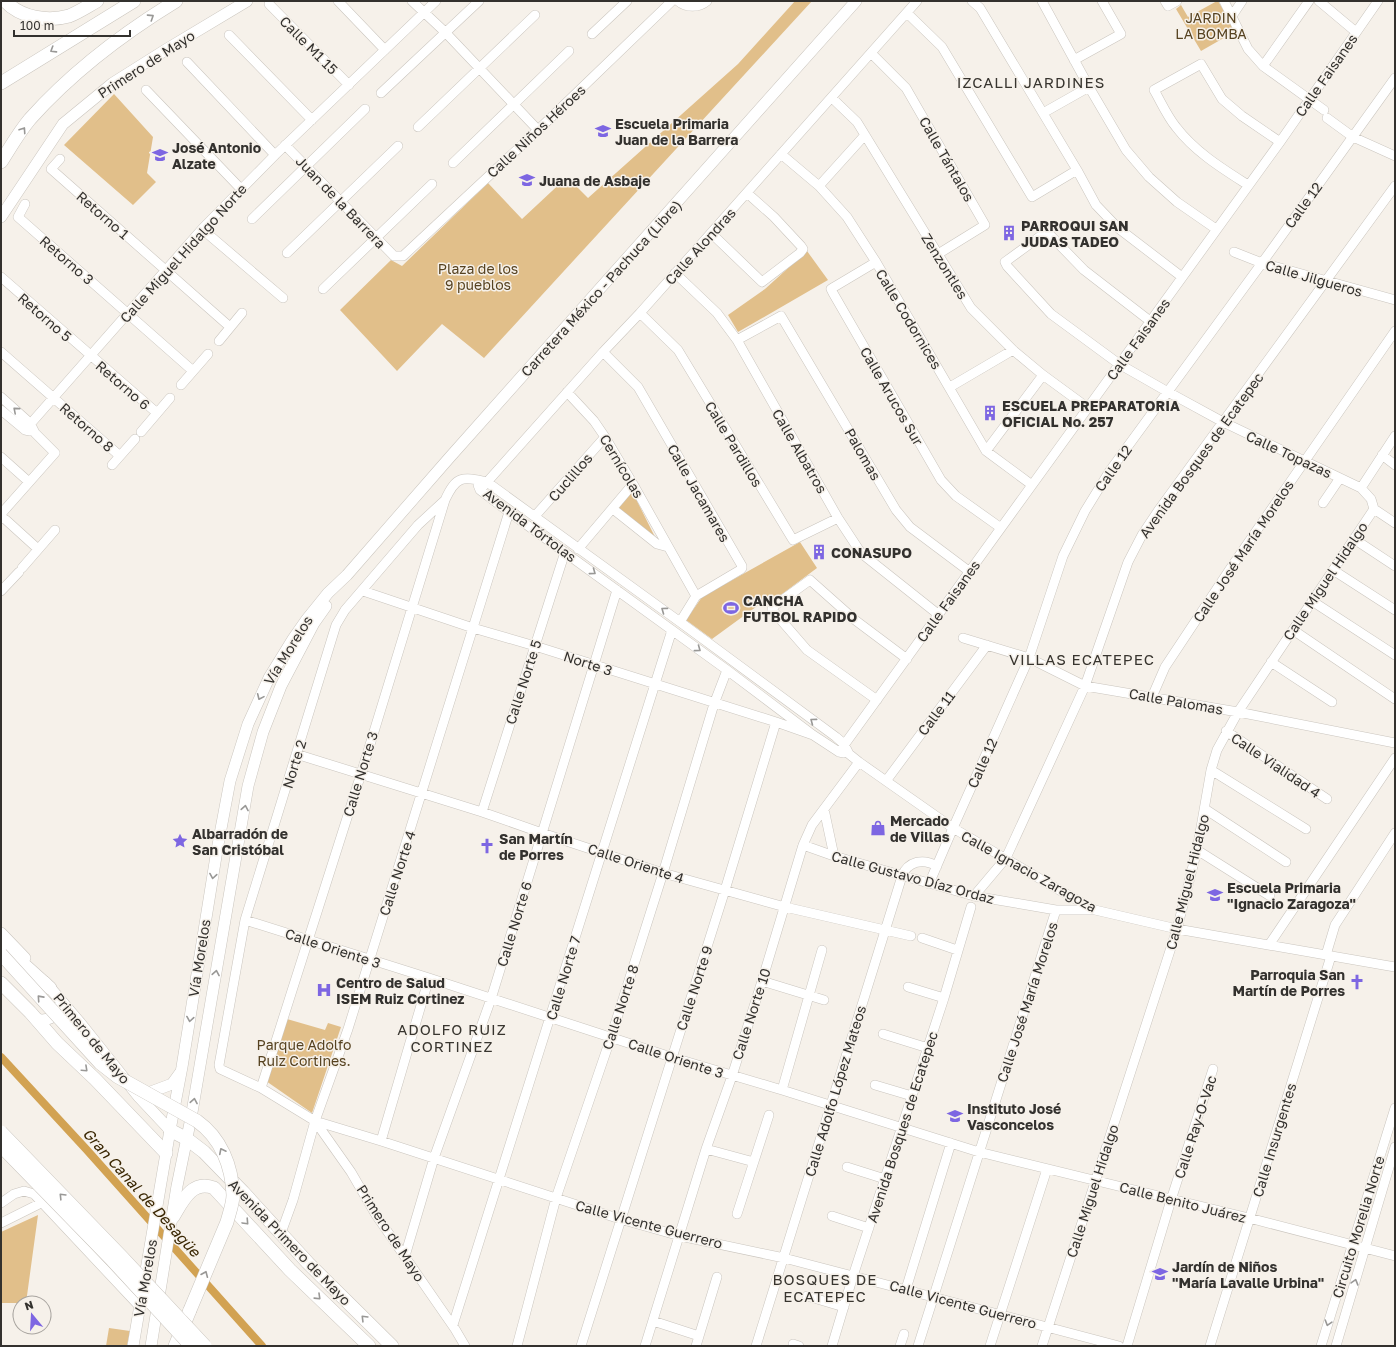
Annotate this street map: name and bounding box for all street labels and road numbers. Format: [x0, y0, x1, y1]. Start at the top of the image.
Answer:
street label: Calle M1 15 [276, 12, 342, 78]
street label: Primero de Mayo [94, 26, 198, 102]
street label: Calle Faisanes [1291, 30, 1361, 120]
street label: Calle Niños Héroes [483, 81, 589, 181]
street label: Calle Tántalos [916, 113, 978, 205]
street label: Juan de la Barrera [293, 152, 389, 252]
street label: Calle 12 [1281, 179, 1325, 231]
street label: Calle Miguel Hidalgo Norte [116, 180, 250, 326]
street label: Retorno 1 [73, 188, 133, 243]
street label: Carretera México - Pachuca (Libre) [517, 196, 685, 380]
street label: Calle Alondras [661, 204, 739, 288]
street label: Zenzontles [918, 230, 972, 302]
street label: Retorno 3 [37, 232, 97, 288]
street label: Calle Jilgueros [1264, 256, 1364, 300]
street label: Calle Codornices [872, 266, 946, 372]
street label: Retorno 5 [15, 289, 75, 345]
street label: Calle Faisanes [1103, 295, 1173, 383]
street label: Calle Arucos Sur [857, 344, 927, 449]
street label: Retorno 6 [93, 357, 153, 413]
street label: Avenida Bosques de Ecatepec [1135, 369, 1267, 541]
street label: Calle Pardillos [702, 398, 766, 490]
street label: Retorno 8 [57, 399, 117, 455]
street label: Calle Albatros [769, 406, 831, 496]
street label: Palomas [841, 425, 885, 483]
street label: Calle Topazas [1243, 427, 1335, 481]
street label: Cernícolas [596, 431, 648, 501]
street label: Calle Jacamares [664, 441, 734, 545]
street label: Calle 12 [1091, 442, 1135, 494]
street label: Cuclillos [544, 449, 596, 505]
street label: Calle José María Morelos [1189, 477, 1297, 625]
street label: Avenida Tórtolas [480, 485, 580, 565]
street label: Calle Miguel Hidalgo [1279, 519, 1371, 643]
street label: Calle Faisanes [913, 557, 983, 645]
street label: Vía Morelos [260, 612, 316, 688]
street label: Calle Norte 5 [501, 638, 545, 726]
street label: Norte 3 [562, 647, 614, 679]
street label: Calle Palomas [1128, 684, 1224, 718]
street label: Calle 11 [914, 687, 958, 739]
street label: Calle Norte 3 [339, 729, 381, 819]
street label: Calle Vialidad 4 [1228, 729, 1324, 801]
street label: Calle 12 [964, 735, 1000, 791]
street label: Norte 2 [279, 738, 309, 790]
street label: Calle Miguel Hidalgo [1162, 812, 1212, 952]
street label: Calle Ignacio Zaragoza [958, 827, 1100, 915]
street label: Calle Norte 4 [375, 828, 419, 918]
street label: Calle Oriente 4 [586, 839, 686, 887]
street label: Calle Gustavo Díaz Ordaz [830, 847, 996, 907]
street label: Calle Norte 6 [493, 879, 535, 969]
street label: Vía Morelos [184, 918, 214, 998]
street label: Calle José María Morelos [993, 920, 1061, 1084]
street label: Calle Oriente 3 [283, 925, 383, 971]
street label: Calle Norte 7 [542, 934, 584, 1022]
street label: Calle Norte 9 [672, 943, 716, 1033]
street label: Calle Norte 8 [598, 962, 642, 1052]
street label: Calle Norte 10 [728, 966, 774, 1062]
street label: Primero de Mayo [50, 989, 134, 1087]
street label: Calle Adolfo López Mateos [801, 1003, 869, 1179]
street label: Avenida Bosques de Ecatepec [863, 1029, 941, 1225]
street label: Calle Oriente 3 [626, 1035, 726, 1081]
street label: Calle Ray-O-Vac [1170, 1073, 1220, 1181]
street label: Calle Insurgentes [1249, 1081, 1299, 1199]
street label: Calle Miguel Hidalgo [1062, 1122, 1122, 1260]
street label: Circuito Morelia Norte [1328, 1154, 1388, 1300]
street label: Avenida Primero de Mayo [225, 1175, 355, 1309]
street label: Calle Benito Juárez [1118, 1178, 1248, 1226]
street label: Primero de Mayo [353, 1181, 429, 1285]
street label: Calle Vicente Guerrero [574, 1196, 724, 1252]
street label: Vía Morelos [130, 1238, 160, 1318]
street label: Calle Vicente Guerrero [888, 1276, 1038, 1332]

